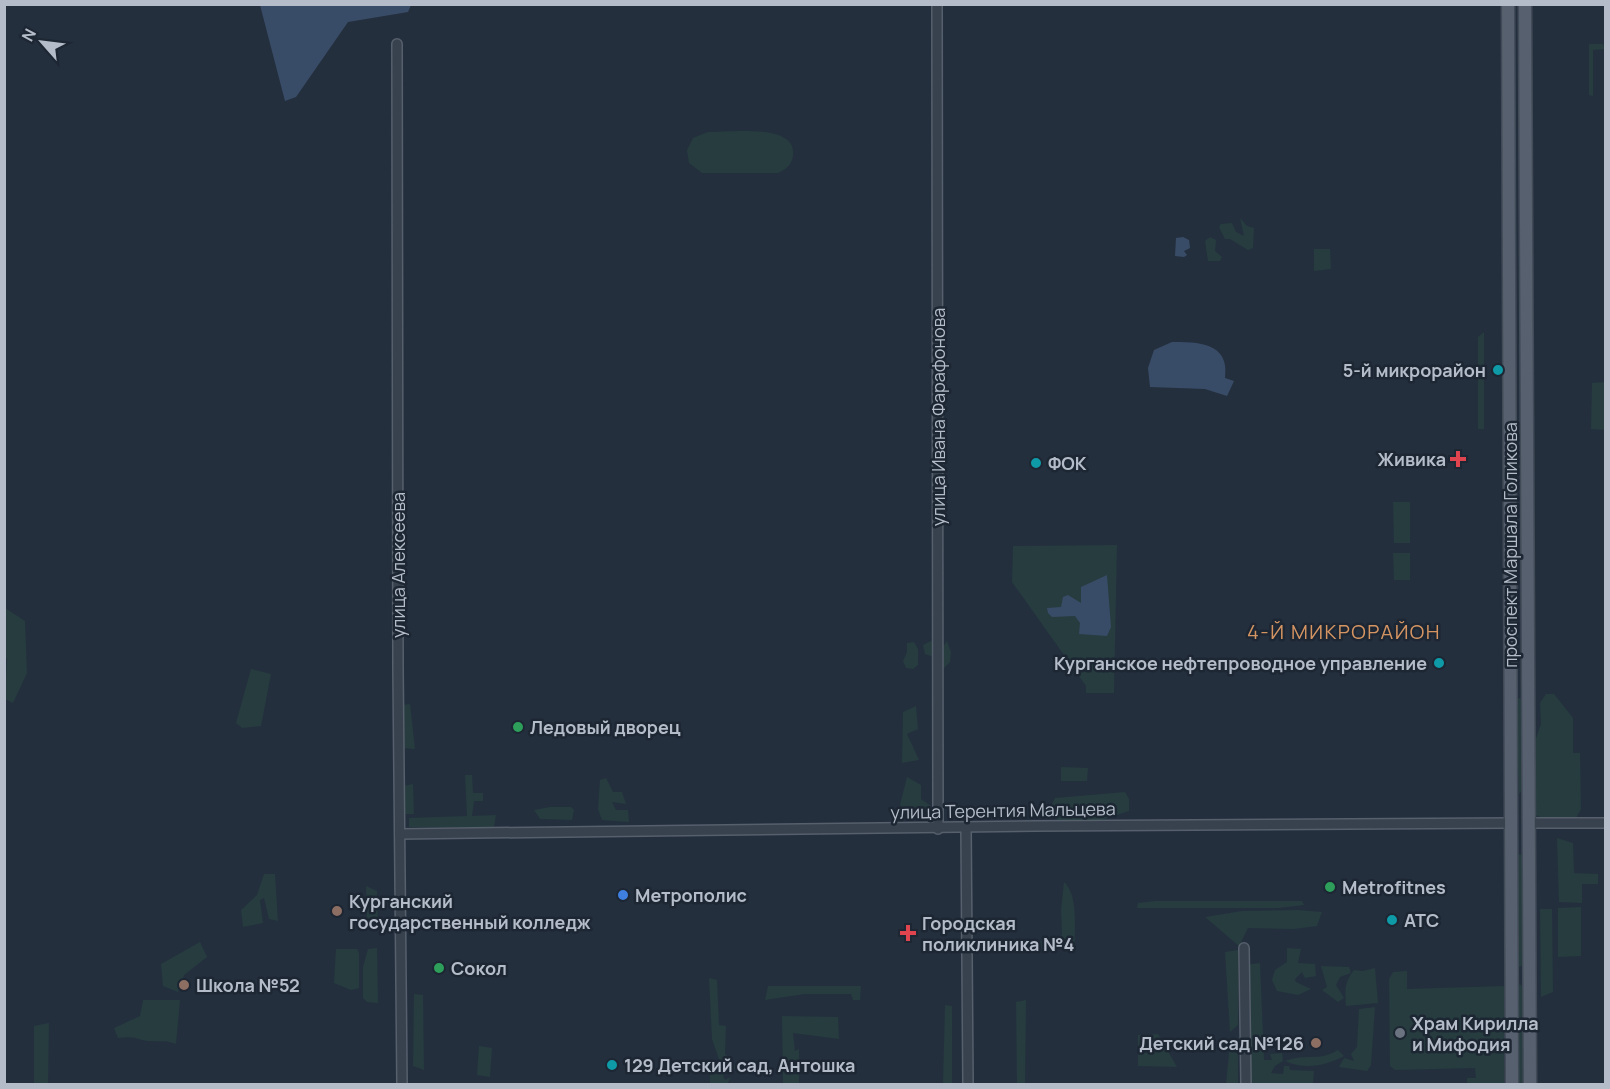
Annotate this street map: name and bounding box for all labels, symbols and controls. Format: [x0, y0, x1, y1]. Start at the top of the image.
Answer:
north arrow [12, 12, 72, 72]
text: N [16, 25, 41, 45]
street label: улица Ивана Фарафонова [926, 308, 950, 526]
place label: 5-й микрорайон [1343, 358, 1486, 382]
marker: 5-й микрорайон [1491, 363, 1505, 377]
street label: проспект Маршала Голикова [1498, 422, 1522, 668]
place label: Живика [1378, 447, 1446, 471]
place label: ФОК [1048, 451, 1087, 475]
marker: Живика [1451, 452, 1465, 466]
marker: ФОК [1029, 456, 1043, 470]
street label: улица Алексеева [386, 492, 410, 638]
district label: 4-Й МИКРОРАЙОН [1247, 618, 1441, 645]
place label: Курганское нефтепроводное управление [1054, 651, 1427, 675]
marker: Курганское нефтепроводное управление [1432, 656, 1446, 670]
place label: Ледовый дворец [530, 715, 681, 739]
marker: Ледовый дворец [511, 720, 525, 734]
street label: улица Терентия Мальцева [890, 796, 1116, 824]
place label: Metrofitnes [1342, 875, 1446, 899]
marker: Metrofitnes [1323, 880, 1337, 894]
place label: Метрополис [635, 883, 747, 907]
marker: Метрополис [616, 888, 630, 902]
place label: Курганский государственный колледж [349, 889, 591, 934]
marker: Курганский государственный колледж [330, 904, 344, 918]
place label: АТС [1404, 908, 1439, 932]
place label: Городская поликлиника №4 [922, 911, 1074, 956]
marker: АТС [1385, 913, 1399, 927]
marker: Городская поликлиника №4 [899, 924, 917, 942]
place label: Сокол [451, 956, 507, 980]
marker: Сокол [432, 961, 446, 975]
place label: Школа №52 [196, 973, 300, 997]
marker: Школа №52 [177, 978, 191, 992]
place label: Храм Кирилла и Мифодия [1412, 1011, 1539, 1056]
marker: Храм Кирилла и Мифодия [1393, 1026, 1407, 1040]
place label: Детский сад №126 [1139, 1031, 1304, 1055]
marker: Детский сад №126 [1309, 1036, 1323, 1050]
place label: 129 Детский сад, Антошка [624, 1053, 856, 1077]
marker: 129 Детский сад, Антошка [605, 1058, 619, 1072]

